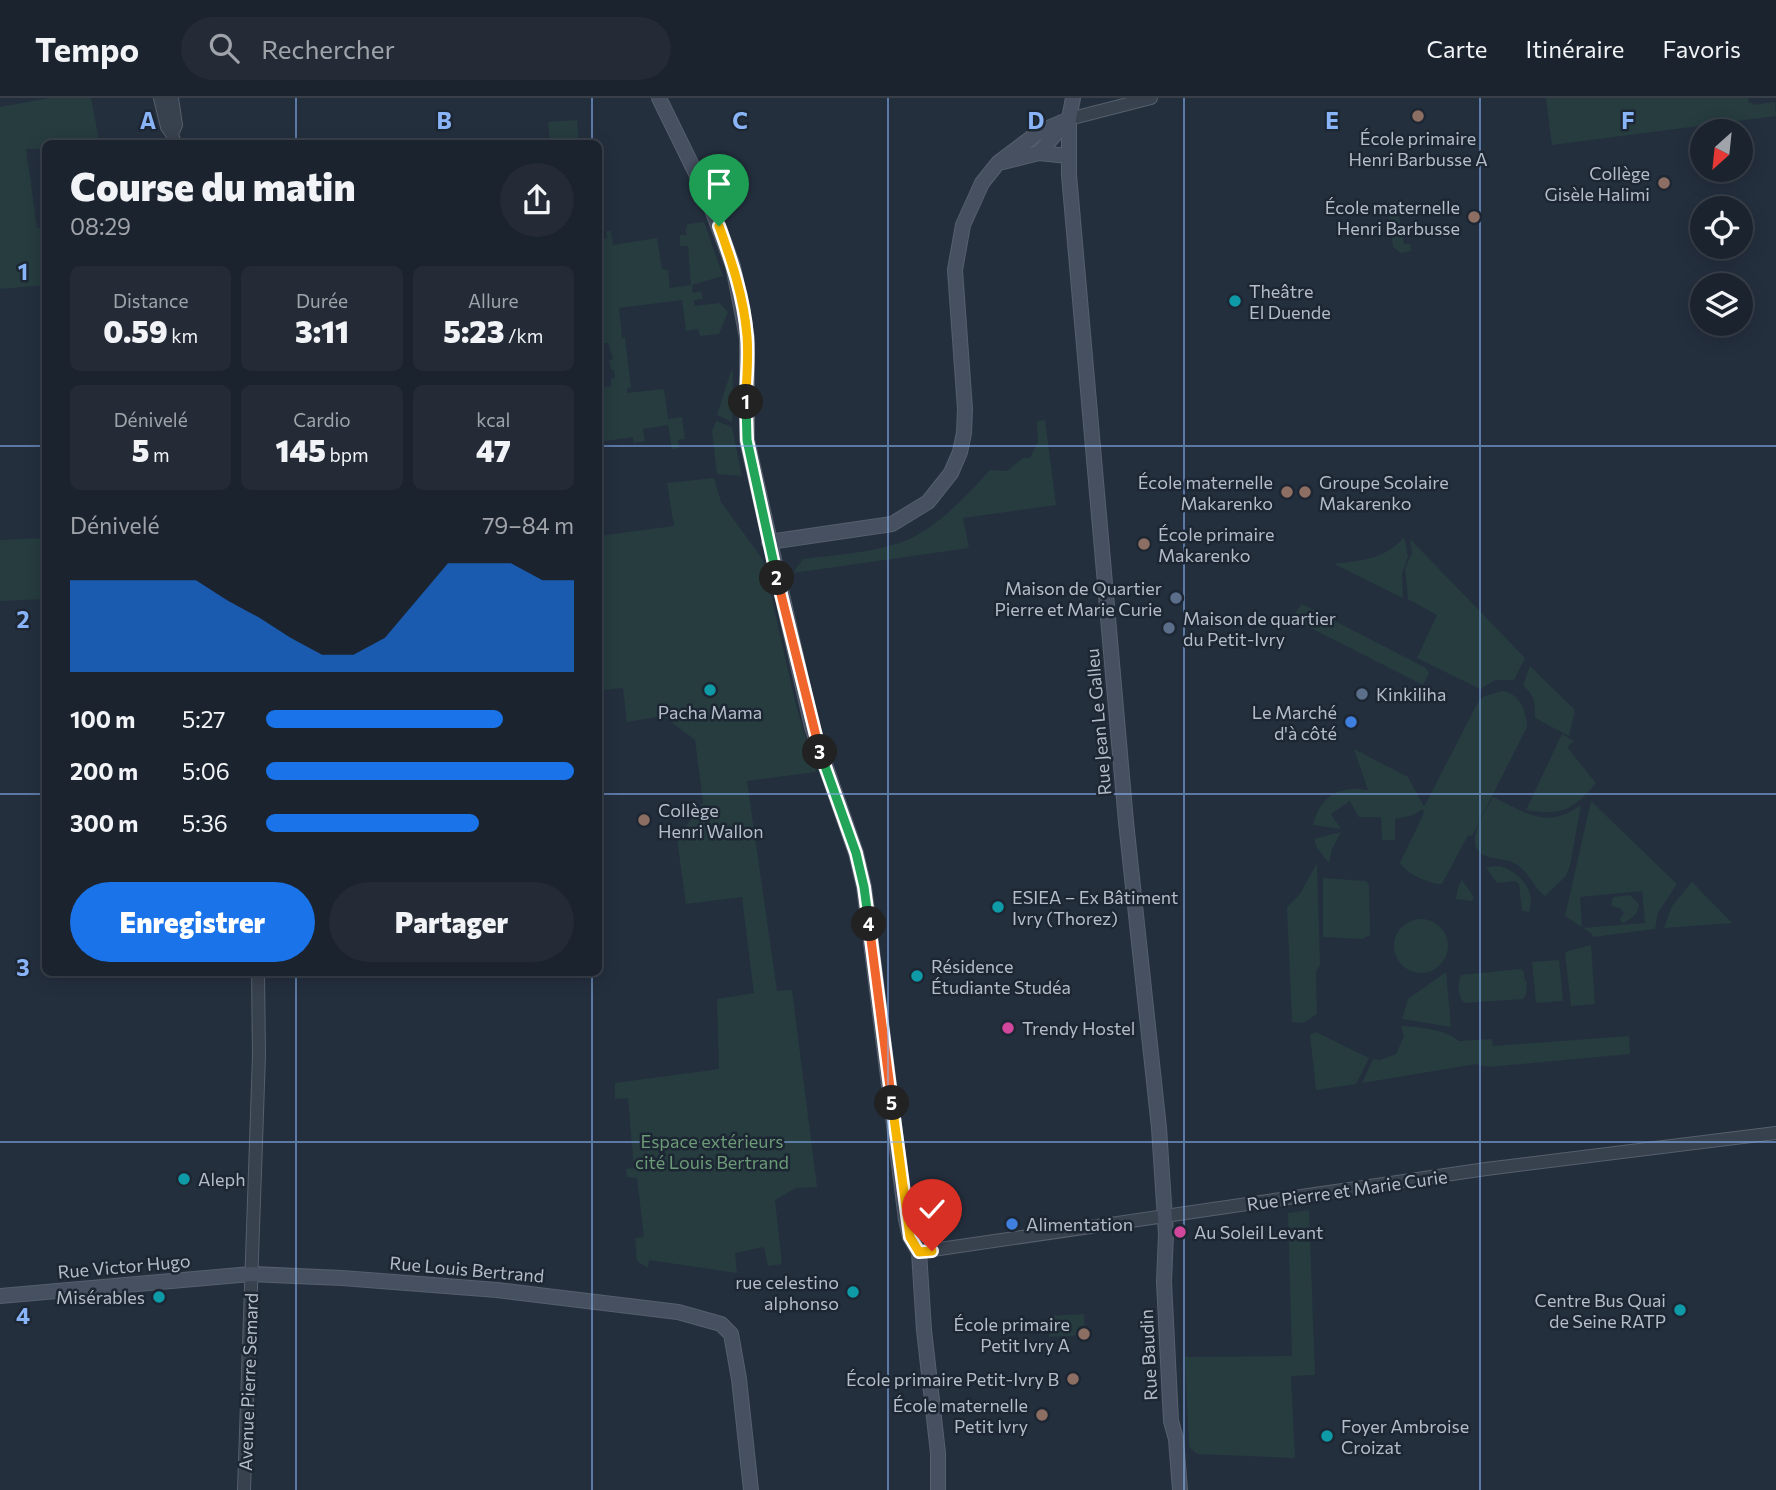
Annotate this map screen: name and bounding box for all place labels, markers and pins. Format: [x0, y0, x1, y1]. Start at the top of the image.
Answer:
marker: École primaire Henri Barbusse A [1410, 108, 1426, 124]
place label: École primaire Henri Barbusse A [1348, 127, 1488, 170]
pin [689, 154, 749, 226]
place label: Collège Gisèle Halimi [1545, 162, 1650, 205]
marker: Collège Gisèle Halimi [1656, 175, 1672, 191]
place label: École maternelle Henri Barbusse [1325, 196, 1460, 239]
marker: École maternelle Henri Barbusse [1466, 209, 1482, 225]
place label: Theâtre El Duende [1249, 280, 1331, 323]
marker: Theâtre El Duende [1227, 293, 1243, 309]
pin: 1 [728, 384, 764, 420]
place label: École maternelle Makarenko [1138, 471, 1273, 514]
place label: Groupe Scolaire Makarenko [1319, 471, 1449, 514]
marker: École maternelle Makarenko [1279, 484, 1295, 500]
marker: Groupe Scolaire Makarenko [1297, 484, 1313, 500]
place label: École primaire Makarenko [1158, 523, 1274, 566]
marker: École primaire Makarenko [1136, 536, 1152, 552]
pin: 2 [760, 560, 794, 596]
place label: Maison de Quartier Pierre et Marie Curie [994, 577, 1162, 620]
marker: Maison de Quartier Pierre et Marie Curie [1168, 590, 1184, 606]
place label: Maison de quartier du Petit-Ivry [1183, 607, 1336, 650]
marker: Maison de quartier du Petit-Ivry [1161, 620, 1177, 636]
marker: Pacha Mama [702, 682, 718, 698]
place label: Kinkiliha [1376, 683, 1446, 705]
marker: Kinkiliha [1354, 686, 1370, 702]
place label: Pacha Mama [658, 701, 762, 723]
place label: Le Marché d'à côté [1252, 701, 1337, 744]
marker: Le Marché d'à côté [1343, 714, 1359, 730]
pin: 3 [802, 734, 838, 770]
place label: Collège Henri Wallon [658, 799, 764, 842]
marker: Collège Henri Wallon [636, 812, 652, 828]
place label: ESIEA – Ex Bâtiment Ivry (Thorez) [1012, 886, 1178, 929]
marker: ESIEA – Ex Bâtiment Ivry (Thorez) [990, 899, 1006, 915]
pin: 4 [852, 906, 886, 942]
place label: Résidence Étudiante Studéa [931, 955, 1071, 998]
marker: Résidence Étudiante Studéa [909, 968, 925, 984]
place label: Trendy Hostel [1022, 1017, 1135, 1039]
marker: Trendy Hostel [1000, 1020, 1016, 1036]
pin: 5 [874, 1086, 910, 1121]
place label: Aleph [198, 1168, 245, 1190]
marker: Aleph [176, 1171, 192, 1187]
pin [902, 1179, 962, 1251]
place label: Alimentation [1026, 1213, 1133, 1235]
marker: Alimentation [1004, 1216, 1020, 1232]
place label: Au Soleil Levant [1194, 1221, 1324, 1243]
marker: Au Soleil Levant [1172, 1224, 1188, 1240]
place label: rue celestino alphonso [735, 1271, 839, 1314]
marker: rue celestino alphonso [845, 1284, 861, 1300]
place label: Misérables [56, 1286, 145, 1308]
marker: Misérables [151, 1289, 167, 1305]
place label: Centre Bus Quai de Seine RATP [1535, 1289, 1666, 1332]
marker: Centre Bus Quai de Seine RATP [1672, 1302, 1688, 1318]
place label: École primaire Petit Ivry A [954, 1313, 1070, 1356]
marker: École primaire Petit Ivry A [1076, 1326, 1092, 1342]
place label: École primaire Petit-Ivry B [846, 1368, 1059, 1390]
marker: École primaire Petit-Ivry B [1065, 1371, 1081, 1387]
place label: École maternelle Petit Ivry [893, 1394, 1028, 1437]
marker: École maternelle Petit Ivry [1034, 1407, 1050, 1423]
place label: Foyer Ambroise Croizat [1341, 1415, 1469, 1458]
marker: Foyer Ambroise Croizat [1319, 1428, 1335, 1444]

